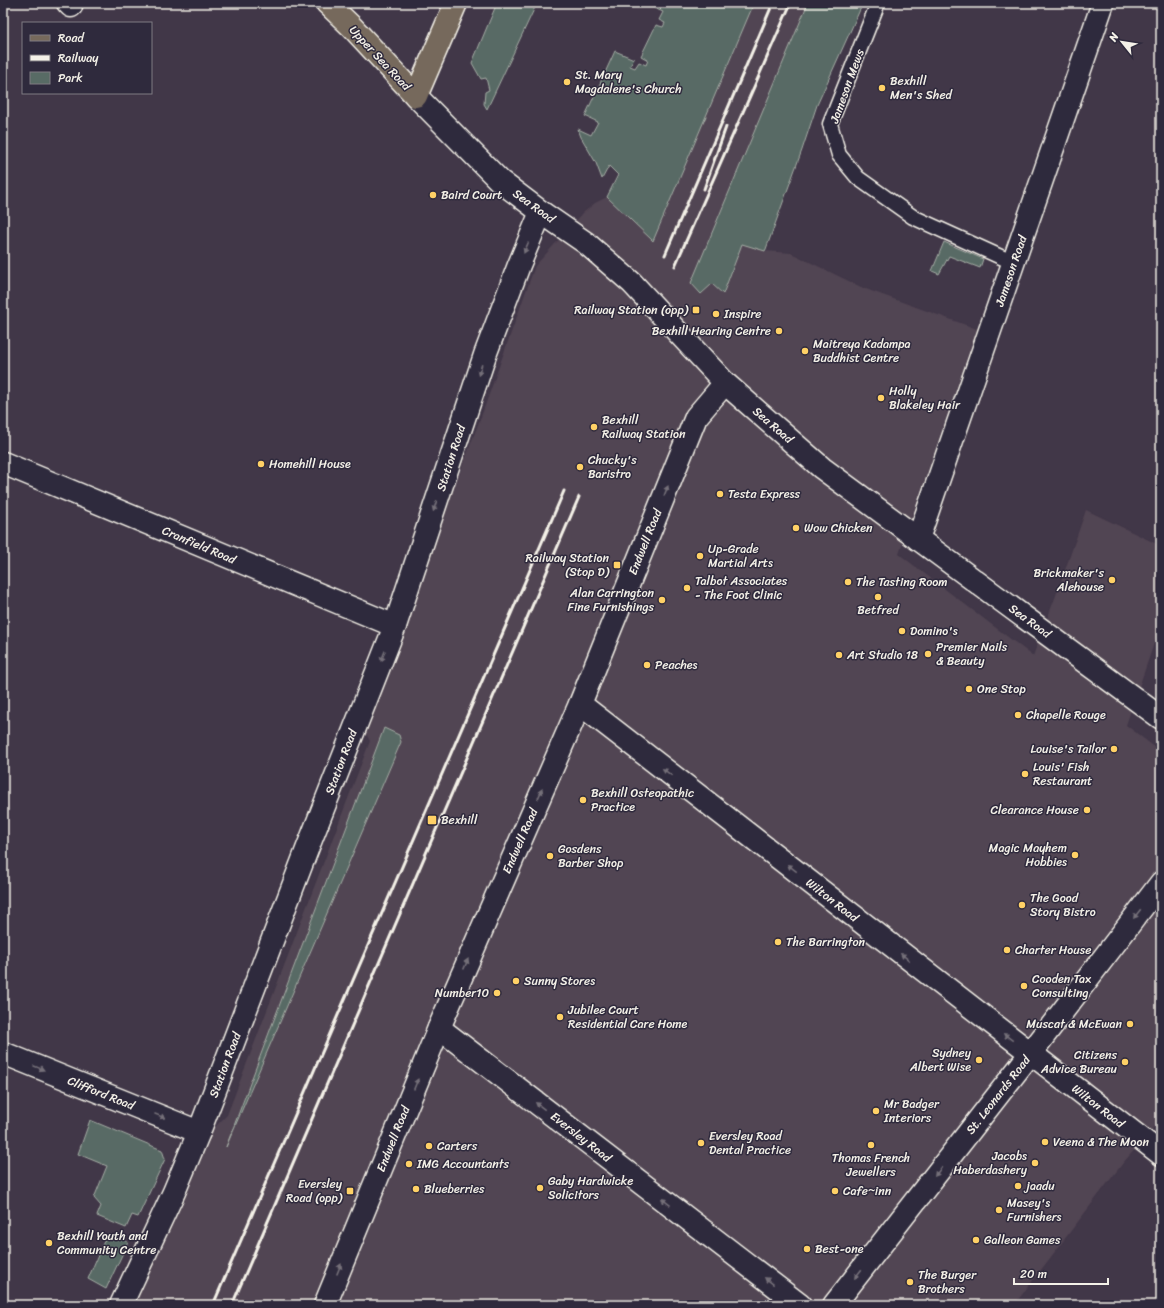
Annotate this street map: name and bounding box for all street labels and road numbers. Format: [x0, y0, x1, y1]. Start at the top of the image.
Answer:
street label: Upper Sea Road [344, 20, 418, 97]
street label: Jameson Mews [823, 45, 871, 127]
street label: Sea Road [508, 183, 561, 230]
street label: Jameson Road [988, 231, 1034, 310]
street label: Sea Road [748, 401, 800, 450]
street label: Station Road [430, 420, 473, 494]
street label: Endwell Road [622, 505, 668, 578]
street label: Cranfield Road [159, 520, 240, 571]
street label: Sea Road [1004, 598, 1057, 645]
street label: Station Road [318, 724, 364, 798]
street label: Endwell Road [496, 804, 544, 877]
street label: Wilton Road [801, 872, 865, 929]
street label: Station Road [202, 1027, 248, 1101]
street label: St. Leonards Road [960, 1050, 1036, 1139]
street label: Clifford Road [64, 1070, 140, 1117]
street label: Wilton Road [1067, 1078, 1131, 1135]
street label: Endwell Road [370, 1102, 416, 1175]
street label: Eversley Road [546, 1106, 617, 1168]

